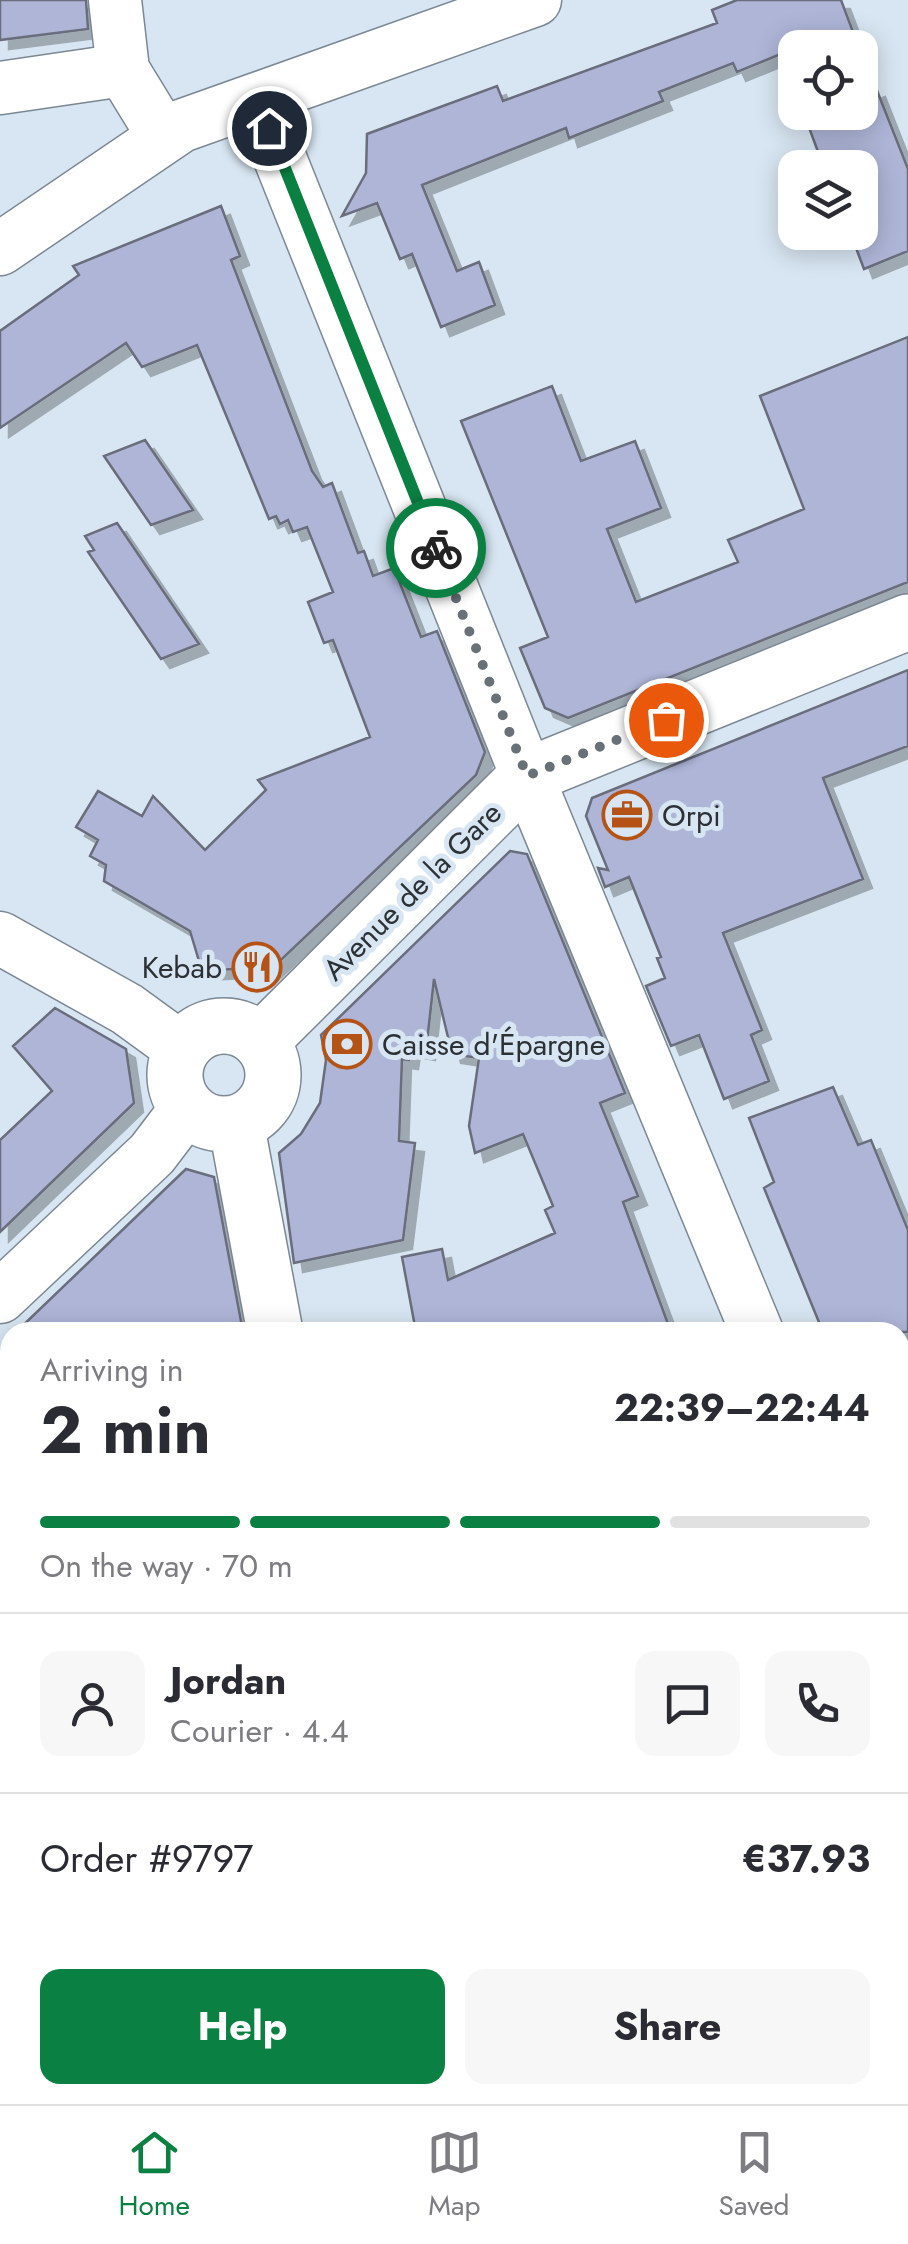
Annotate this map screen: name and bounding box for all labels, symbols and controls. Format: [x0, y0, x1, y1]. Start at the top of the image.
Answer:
map controls [778, 30, 878, 250]
button: locate [778, 30, 878, 130]
pin [227, 86, 312, 171]
icon: home [242, 101, 297, 156]
button: layers [778, 150, 878, 250]
courier [386, 498, 486, 598]
icon: bike [409, 521, 464, 576]
pin [624, 678, 709, 763]
icon: bag [639, 693, 694, 748]
office icon: Orpi [601, 789, 653, 841]
street label: Avenue de la Gare [313, 792, 511, 990]
place label: Orpi [662, 794, 721, 837]
restaurant icon: Kebab [231, 941, 283, 993]
place label: Kebab [142, 946, 222, 989]
bank icon: Caisse d'Épargne [321, 1018, 373, 1070]
place label: Caisse d'Épargne [382, 1023, 605, 1066]
text: Arriving in [40, 1347, 184, 1393]
text: 22:39–22:44 [614, 1380, 870, 1435]
text: 2 min [40, 1383, 211, 1477]
text: On the way · 70 m [40, 1543, 293, 1589]
button: person [40, 1651, 145, 1756]
button: chat [635, 1651, 740, 1756]
button: phone [765, 1651, 870, 1756]
text: Jordan [170, 1653, 286, 1708]
text: Courier · 4.4 [170, 1708, 349, 1754]
text: Order #9797 [40, 1831, 253, 1886]
text: €37.93 [742, 1831, 870, 1886]
button: Help [40, 1969, 445, 2084]
button: Share [465, 1969, 870, 2084]
tab: Home [118, 2125, 190, 2226]
tab: Map [427, 2125, 482, 2226]
tab: Saved [719, 2125, 790, 2226]

